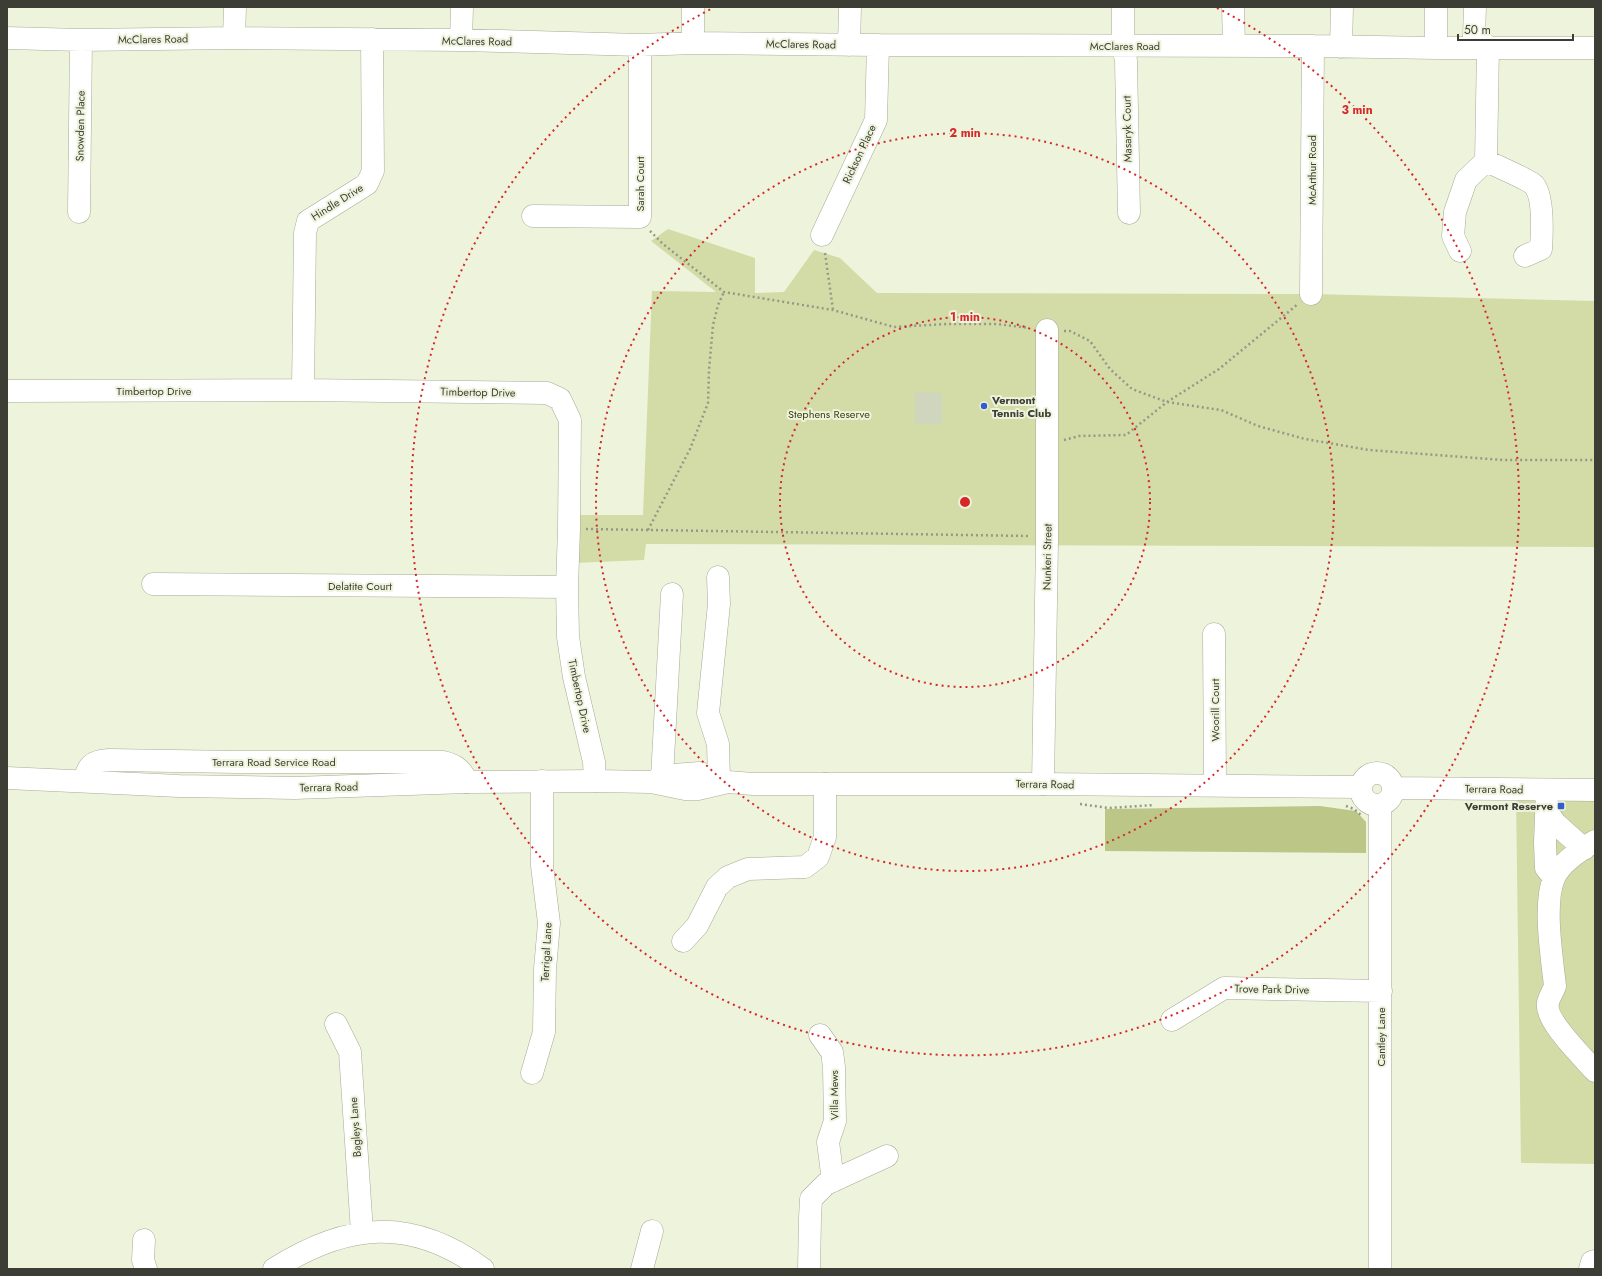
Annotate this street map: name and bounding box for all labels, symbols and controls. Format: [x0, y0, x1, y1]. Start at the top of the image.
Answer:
scale bar [1458, 16, 1573, 42]
text: 50 m [1464, 21, 1491, 39]
street label: McClares Road [118, 30, 188, 48]
street label: McClares Road [442, 32, 512, 50]
street label: McClares Road [766, 35, 836, 53]
street label: McClares Road [1090, 38, 1160, 54]
street label: Snowden Place [71, 90, 89, 162]
street label: Masaryk Court [1118, 95, 1136, 163]
text: 3 min [1341, 101, 1373, 119]
street label: Rickson Place [838, 122, 880, 186]
text: 2 min [949, 124, 981, 142]
street label: McArthur Road [1304, 135, 1320, 205]
street label: Sarah Court [632, 156, 648, 212]
street label: Hindle Drive [308, 179, 366, 224]
text: 1 min [950, 308, 980, 326]
street label: Timbertop Drive [117, 383, 192, 399]
street label: Timbertop Drive [440, 383, 516, 401]
place label: Vermont Tennis Club [991, 392, 1051, 421]
marker: Vermont Tennis Club [979, 401, 989, 411]
park label: Stephens Reserve [788, 406, 870, 422]
centre of rings [958, 495, 972, 509]
street label: Nunkeri Street [1038, 523, 1056, 590]
street label: Delatite Court [328, 578, 392, 594]
street label: Timbertop Drive [564, 658, 596, 735]
street label: Woorill Court [1207, 678, 1223, 741]
street label: Terrara Road Service Road [212, 754, 336, 770]
street label: Terrara Road [1016, 775, 1074, 793]
street label: Terrara Road [300, 778, 358, 796]
street label: Terrara Road [1465, 780, 1523, 798]
place label: Vermont Reserve [1464, 798, 1553, 814]
marker: Vermont Reserve [1556, 801, 1566, 811]
street label: Terrigal Lane [536, 922, 556, 982]
street label: Trove Park Drive [1235, 980, 1310, 998]
street label: Cantley Lane [1373, 1007, 1389, 1067]
street label: Villa Mews [826, 1069, 842, 1120]
street label: Bagleys Lane [345, 1096, 365, 1157]

